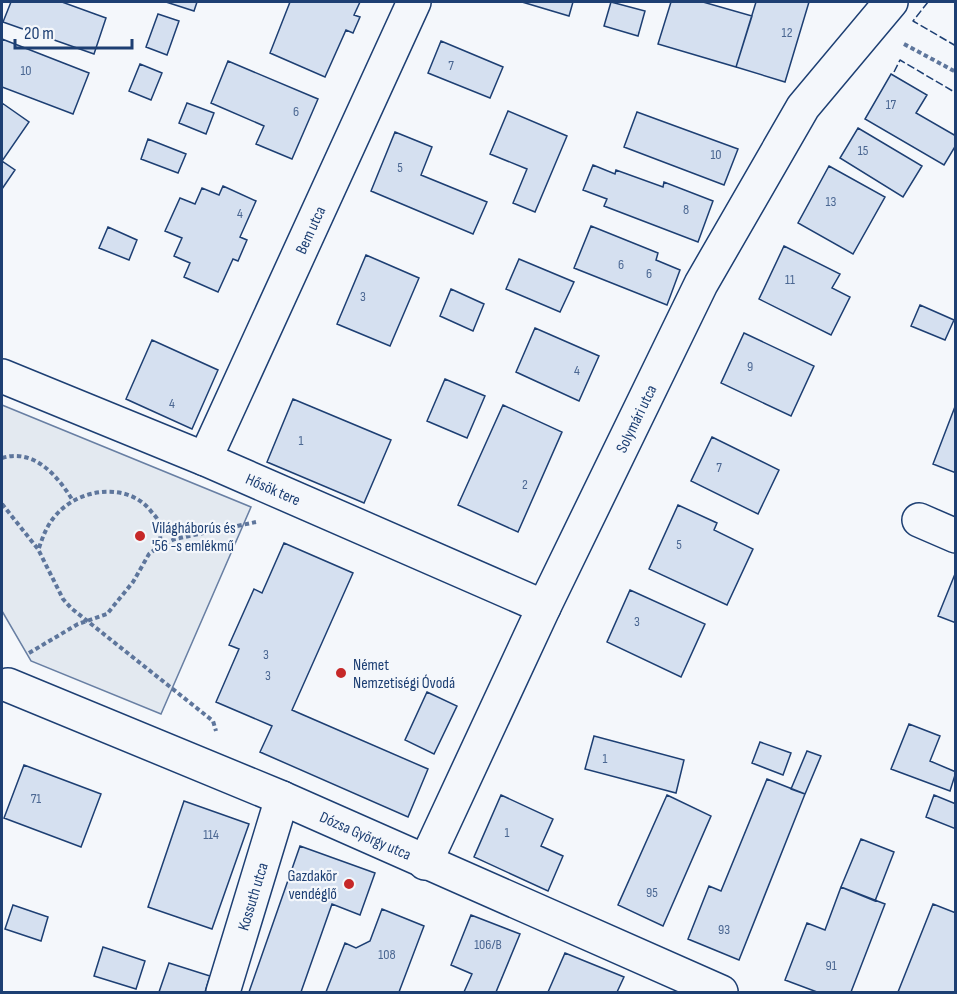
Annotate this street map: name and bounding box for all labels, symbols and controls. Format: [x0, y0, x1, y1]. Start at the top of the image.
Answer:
scale bar [15, 12, 132, 50]
text: 20 m [24, 23, 54, 44]
house number: 12 [782, 24, 793, 41]
house number: 7 [448, 57, 454, 74]
house number: 10 [20, 62, 32, 79]
house number: 17 [886, 96, 897, 113]
house number: 6 [293, 103, 299, 120]
house number: 15 [858, 142, 869, 159]
house number: 10 [710, 146, 722, 163]
house number: 5 [397, 159, 403, 176]
house number: 13 [826, 193, 837, 210]
house number: 8 [683, 201, 689, 218]
street label: Bem utca [292, 204, 330, 257]
house number: 4 [237, 205, 243, 222]
house number: 6 [618, 256, 624, 273]
house number: 6 [646, 265, 652, 282]
house number: 11 [785, 271, 795, 288]
house number: 3 [360, 288, 366, 305]
house number: 9 [747, 358, 753, 375]
house number: 4 [574, 362, 580, 379]
street label: Solymári utca [612, 382, 662, 456]
house number: 4 [169, 395, 175, 412]
house number: 1 [299, 432, 304, 449]
house number: 7 [716, 459, 722, 476]
street label: Hősök tere [243, 470, 303, 511]
house number: 2 [522, 476, 528, 493]
place label: Világháborús és '56 -s emlékmű [152, 519, 236, 556]
marker: Világháborús és '56 -s emlékmű [133, 529, 147, 543]
house number: 5 [676, 536, 682, 553]
house number: 3 [634, 613, 640, 630]
house number: 3 [263, 646, 269, 663]
place label: Német Nemzetiségi Óvodá [353, 656, 455, 693]
marker: Német Nemzetiségi Óvodá [334, 666, 348, 680]
house number: 3 [265, 667, 271, 684]
house number: 1 [603, 750, 608, 767]
house number: 71 [31, 790, 41, 807]
street label: Dózsa György utca [317, 808, 414, 865]
house number: 1 [505, 824, 510, 841]
house number: 114 [203, 826, 219, 843]
street label: Kossuth utca [234, 861, 273, 933]
place label: Gazdakör vendéglő [287, 867, 337, 904]
marker: Gazdakör vendéglő [342, 877, 356, 891]
house number: 95 [646, 884, 658, 901]
house number: 93 [718, 921, 730, 938]
house number: 106/B [474, 936, 502, 953]
house number: 108 [378, 946, 396, 963]
house number: 91 [825, 957, 837, 974]

